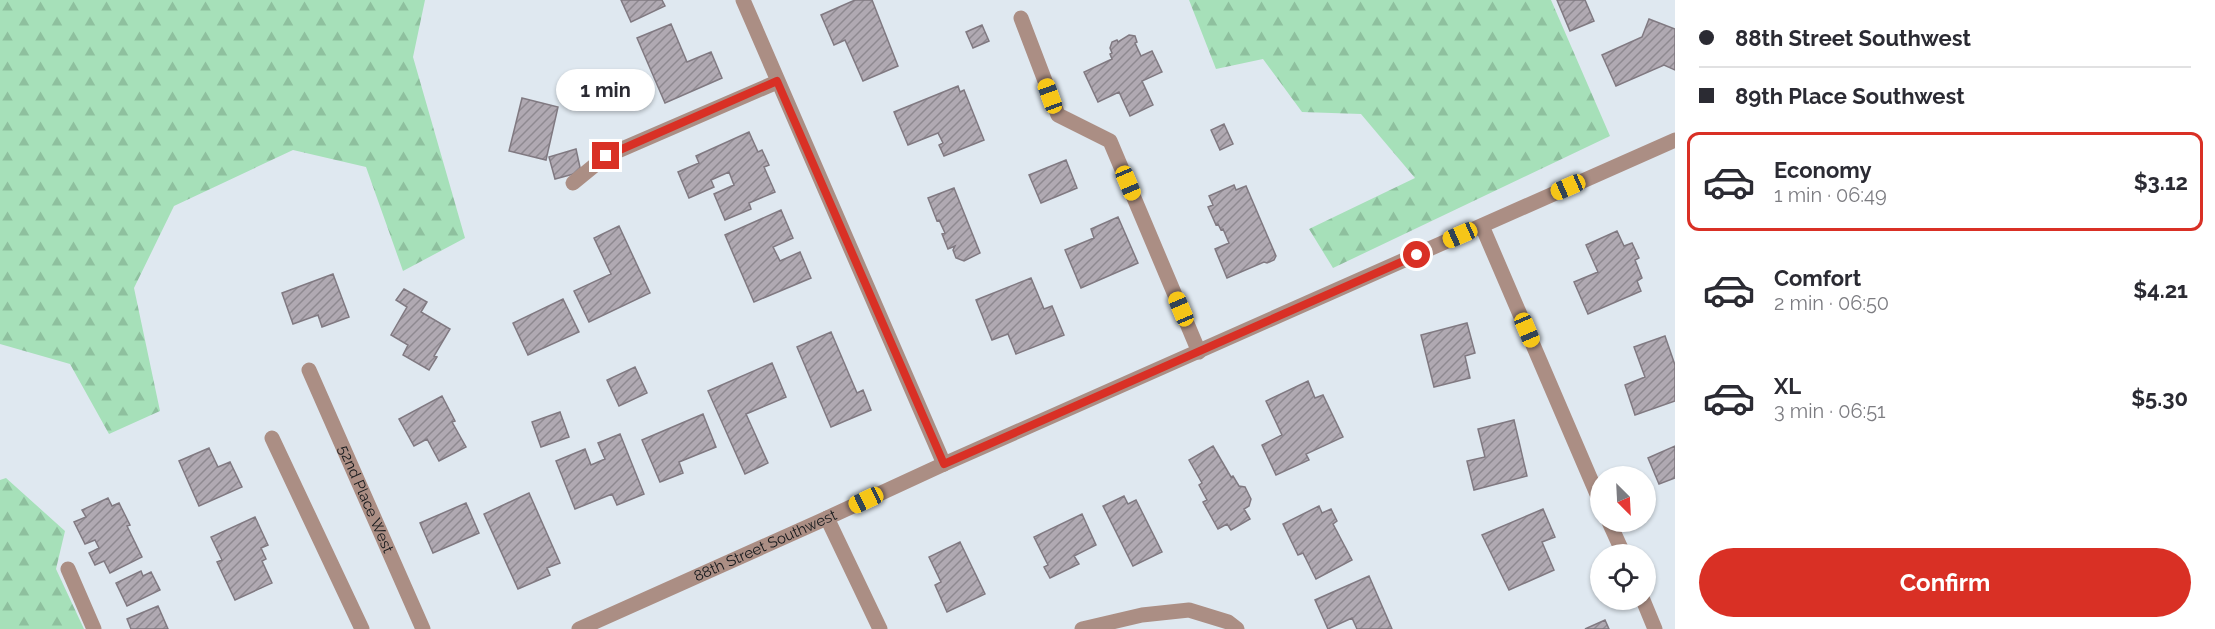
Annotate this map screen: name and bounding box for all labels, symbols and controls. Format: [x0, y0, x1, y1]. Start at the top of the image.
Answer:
text: 88th Street Southwest [1735, 25, 1971, 51]
callout: 1 min [556, 69, 656, 111]
car [1035, 76, 1065, 116]
text: 1 min [580, 78, 631, 102]
text: 89th Place Southwest [1735, 83, 1965, 109]
route end [592, 142, 619, 169]
icon: car [1702, 155, 1756, 209]
text: Economy [1774, 157, 1872, 183]
car [1113, 163, 1143, 203]
text: $3.12 [2134, 169, 2188, 195]
car [1548, 171, 1588, 203]
text: 1 min · 06:49 [1774, 183, 1887, 207]
car [1440, 219, 1480, 251]
route start [1403, 241, 1430, 268]
icon: car [1702, 263, 1756, 317]
text: Comfort [1774, 265, 1861, 291]
text: $4.21 [2133, 277, 2188, 303]
car [1166, 289, 1196, 329]
text: 2 min · 06:50 [1774, 291, 1889, 315]
car [1512, 310, 1542, 350]
icon: car [1702, 371, 1756, 425]
text: XL [1774, 373, 1801, 399]
text: $5.30 [2131, 385, 2188, 411]
text: 3 min · 06:51 [1774, 399, 1886, 423]
street label: 52nd Place West [334, 442, 397, 556]
north arrow [1590, 466, 1656, 532]
map controls [1590, 466, 1656, 610]
car [846, 484, 886, 516]
street label: 88th Street Southwest [691, 506, 839, 585]
button: locate [1590, 544, 1656, 610]
button: Confirm [1699, 548, 2191, 617]

